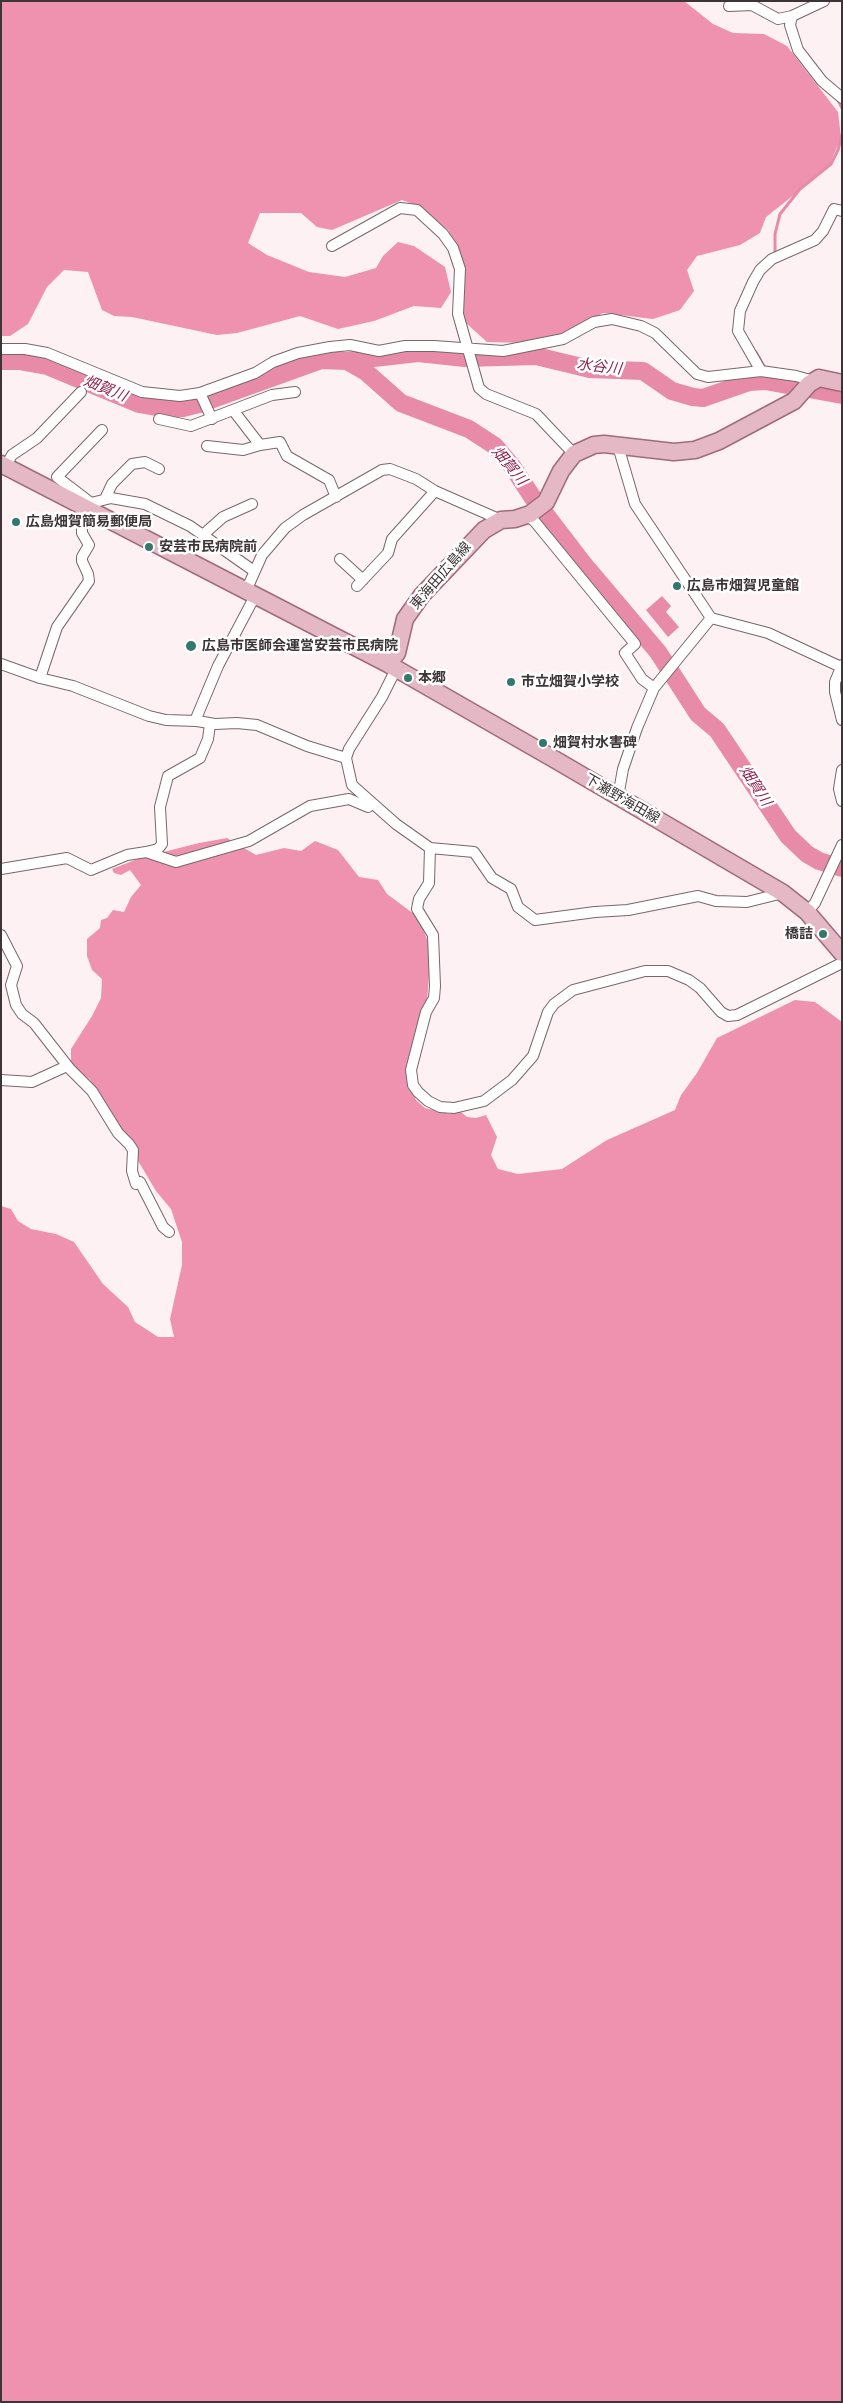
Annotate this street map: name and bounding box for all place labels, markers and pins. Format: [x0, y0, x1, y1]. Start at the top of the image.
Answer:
place label: 広島畑賀簡易郵便局 [26, 514, 152, 530]
marker: 広島畑賀簡易郵便局 [10, 516, 22, 528]
place label: 安芸市民病院前 [159, 539, 257, 555]
marker: 安芸市民病院前 [143, 541, 155, 553]
place label: 広島市畑賀児童館 [687, 578, 799, 594]
marker: 広島市畑賀児童館 [671, 580, 683, 592]
place label: 広島市医師会運営安芸市民病院 [202, 638, 398, 654]
marker: 広島市医師会運営安芸市民病院 [184, 639, 198, 653]
place label: 本郷 [418, 670, 446, 686]
marker: 本郷 [402, 672, 414, 684]
place label: 市立畑賀小学校 [521, 674, 619, 690]
marker: 市立畑賀小学校 [505, 676, 517, 688]
place label: 畑賀村水害碑 [553, 735, 637, 751]
marker: 畑賀村水害碑 [537, 737, 549, 749]
place label: 橋詰 [785, 926, 813, 942]
marker: 橋詰 [817, 928, 829, 940]

